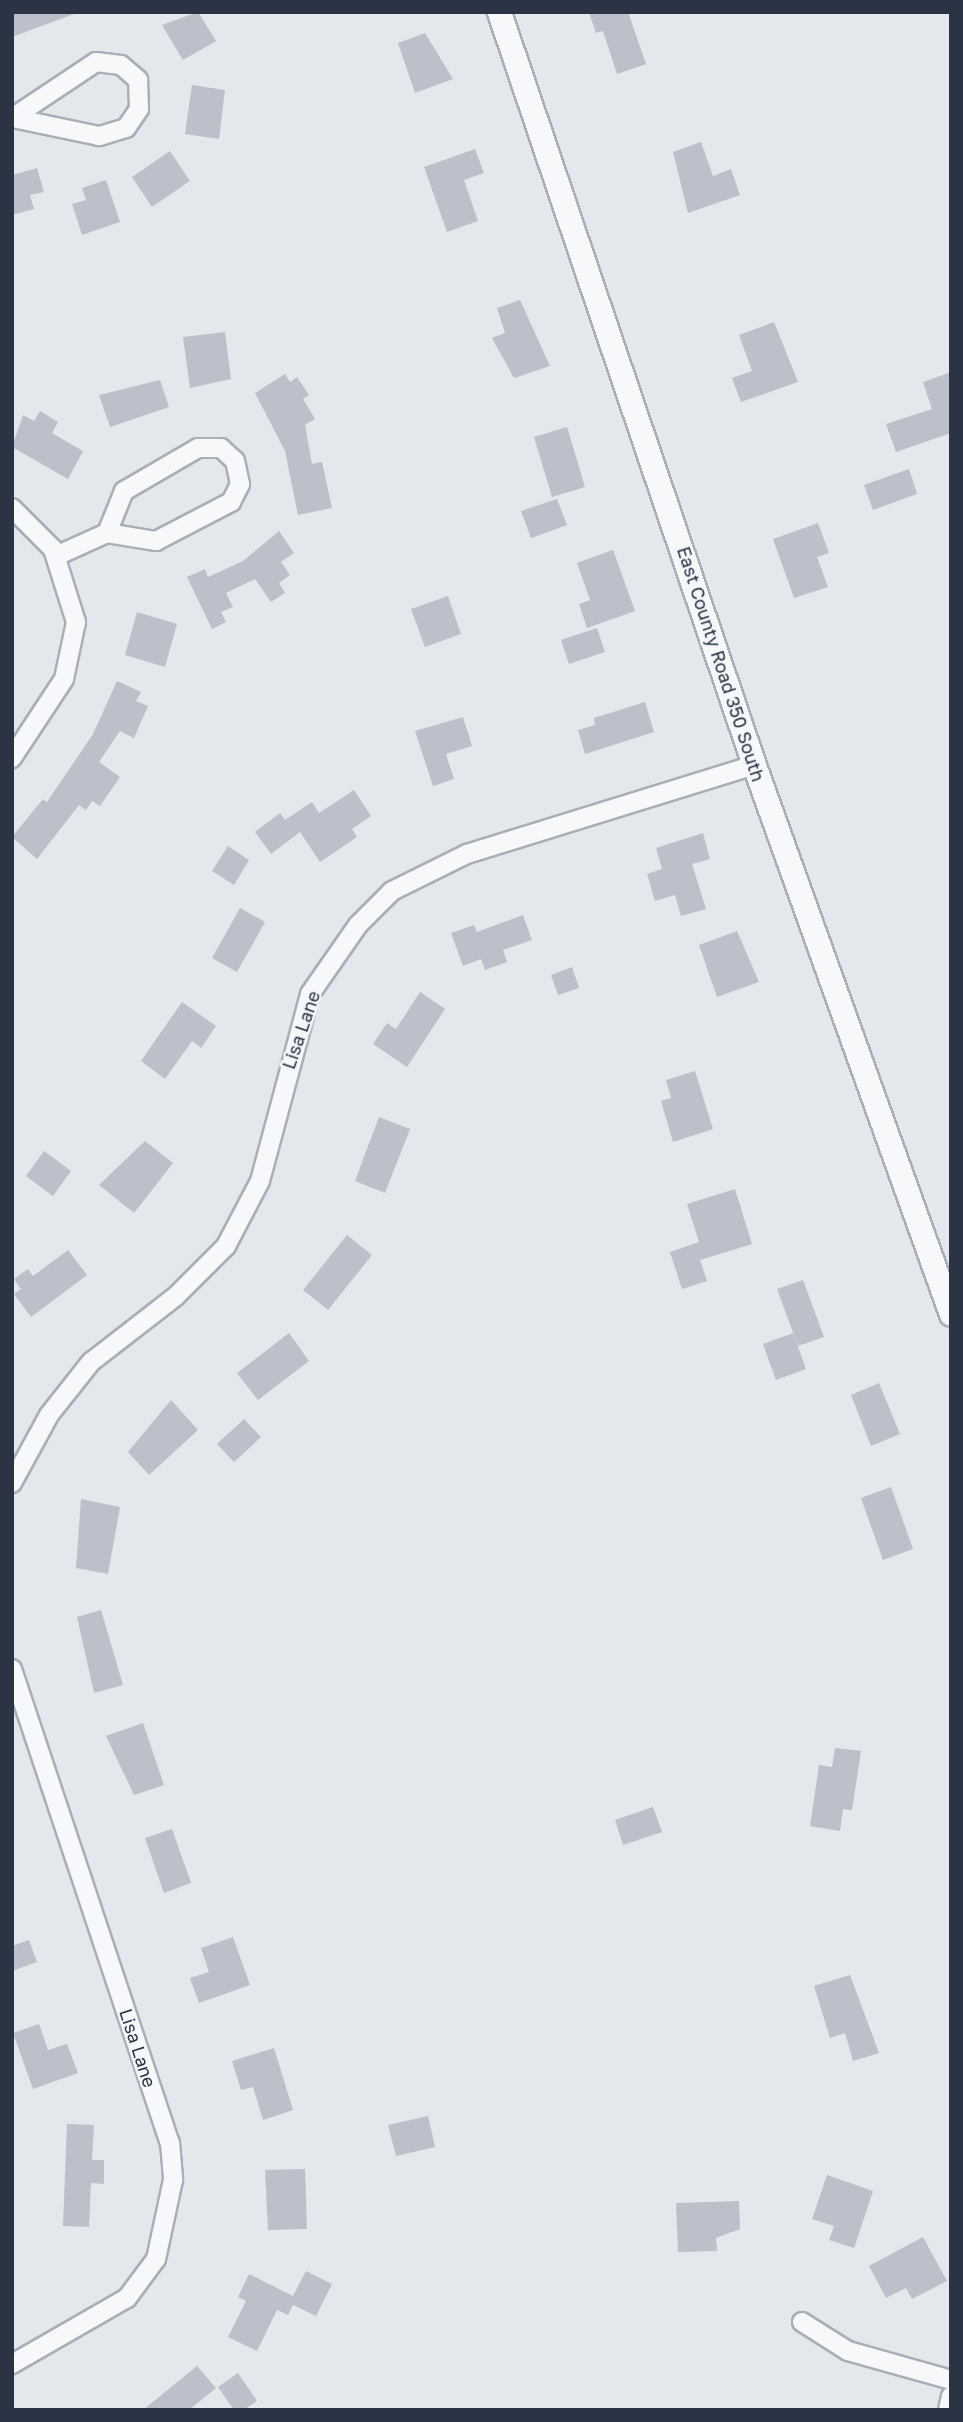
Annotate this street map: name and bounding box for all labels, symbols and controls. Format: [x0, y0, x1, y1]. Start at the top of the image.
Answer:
street label: East County Road 350 South [673, 544, 769, 784]
street label: Lisa Lane [278, 988, 324, 1072]
street label: Lisa Lane [115, 2006, 161, 2090]

